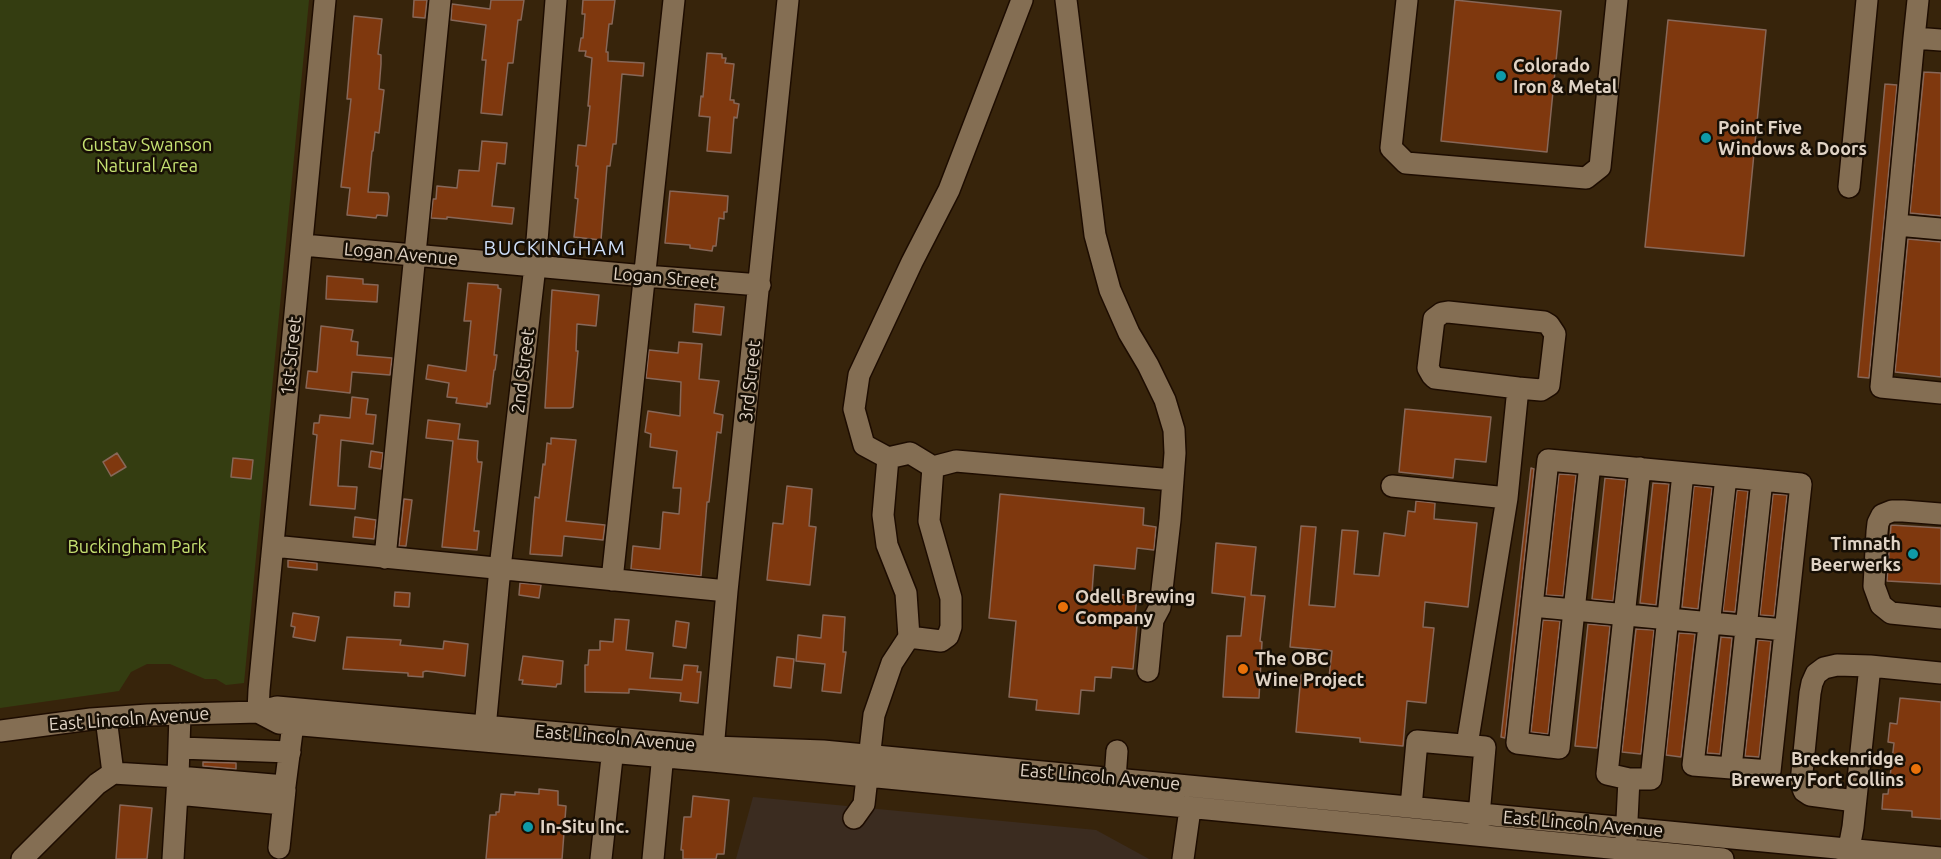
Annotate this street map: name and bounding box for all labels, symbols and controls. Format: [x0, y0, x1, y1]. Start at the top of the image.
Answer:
place label: Colorado Iron & Metal [1513, 55, 1617, 98]
marker: Colorado Iron & Metal [1494, 69, 1508, 83]
place label: Point Five Windows & Doors [1718, 117, 1867, 160]
marker: Point Five Windows & Doors [1699, 131, 1713, 145]
park label: Gustav Swanson Natural Area [82, 134, 212, 176]
district label: BUCKINGHAM [484, 236, 626, 260]
street label: Logan Avenue [343, 238, 459, 270]
street label: Logan Street [612, 263, 718, 293]
street label: 1st Street [276, 315, 306, 397]
street label: 2nd Street [507, 327, 539, 415]
street label: 3rd Street [735, 339, 765, 423]
place label: Timnath Beerwerks [1810, 533, 1901, 576]
park label: Buckingham Park [67, 536, 207, 558]
marker: Timnath Beerwerks [1906, 547, 1920, 561]
place label: Odell Brewing Company [1075, 586, 1195, 628]
marker: Odell Brewing Company [1056, 600, 1070, 614]
place label: The OBC Wine Project [1255, 648, 1364, 690]
marker: The OBC Wine Project [1236, 662, 1250, 676]
street label: East Lincoln Avenue [48, 703, 210, 735]
street label: East Lincoln Avenue [534, 720, 696, 756]
place label: Breckenridge Brewery Fort Collins [1731, 748, 1904, 790]
street label: East Lincoln Avenue [1019, 759, 1181, 795]
marker: Breckenridge Brewery Fort Collins [1909, 762, 1923, 776]
street label: East Lincoln Avenue [1502, 806, 1664, 842]
place label: In-Situ Inc. [540, 816, 629, 838]
marker: In-Situ Inc. [521, 820, 535, 834]

